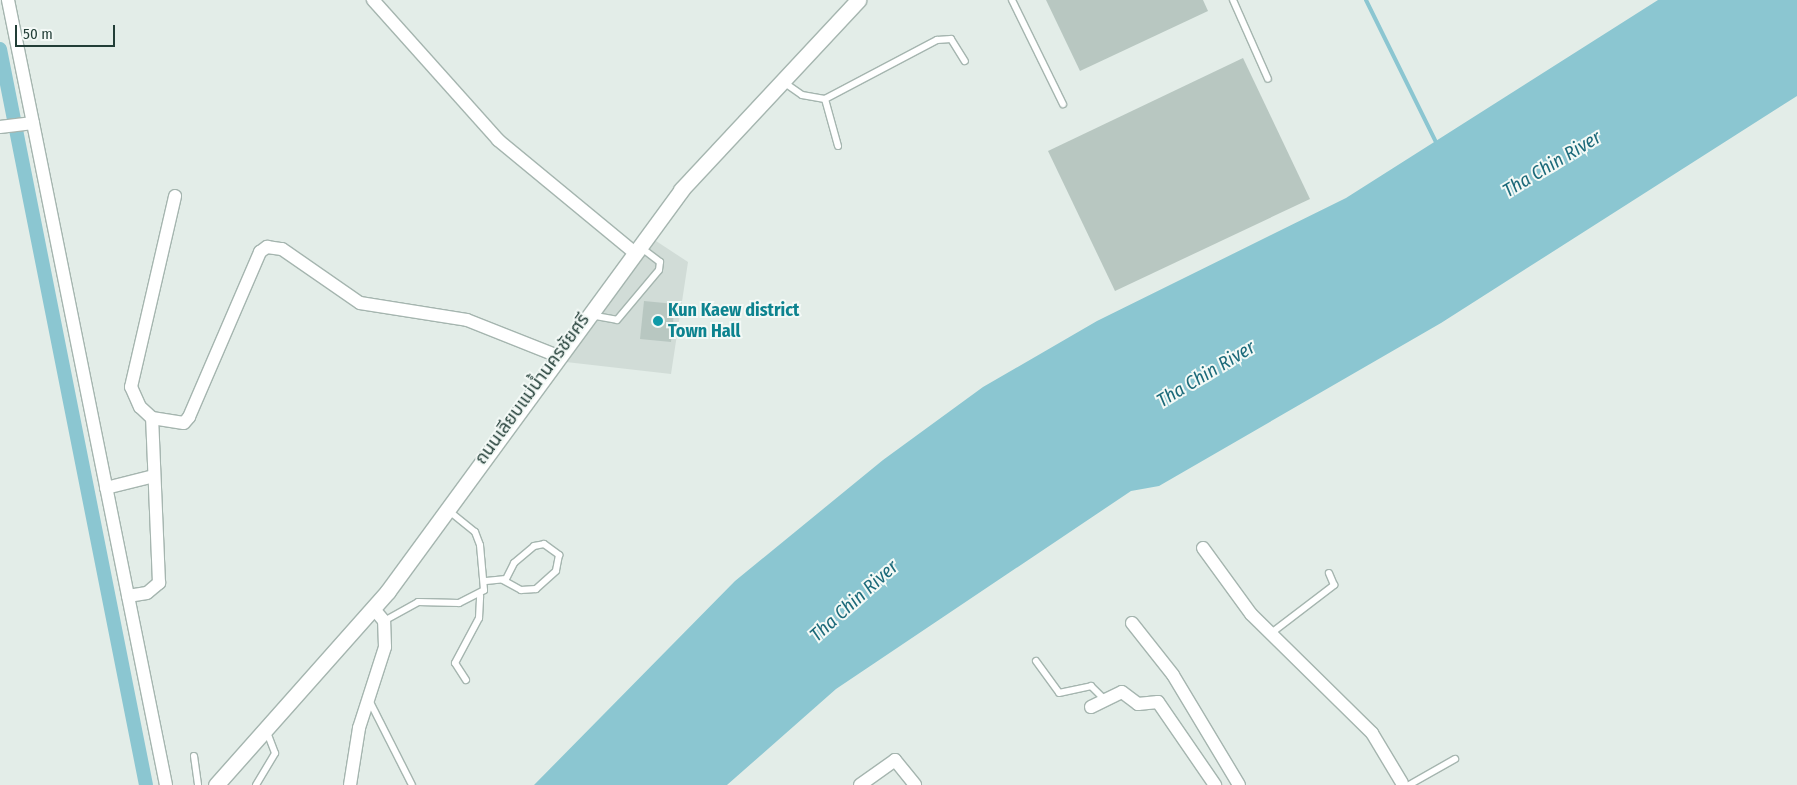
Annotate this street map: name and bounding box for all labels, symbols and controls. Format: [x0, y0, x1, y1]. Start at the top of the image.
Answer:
scale bar [18, 15, 118, 47]
text: 50 m [23, 25, 53, 43]
water label: Tha Chin River [1499, 126, 1605, 202]
place label: Kun Kaew district Town Hall [668, 300, 799, 342]
street label: ถนนเลียบแม่น้ำนครชัยศรี [470, 309, 594, 469]
marker: Kun Kaew district Town Hall [652, 315, 664, 327]
water label: Tha Chin River [1153, 336, 1259, 412]
water label: Tha Chin River [805, 556, 903, 646]

